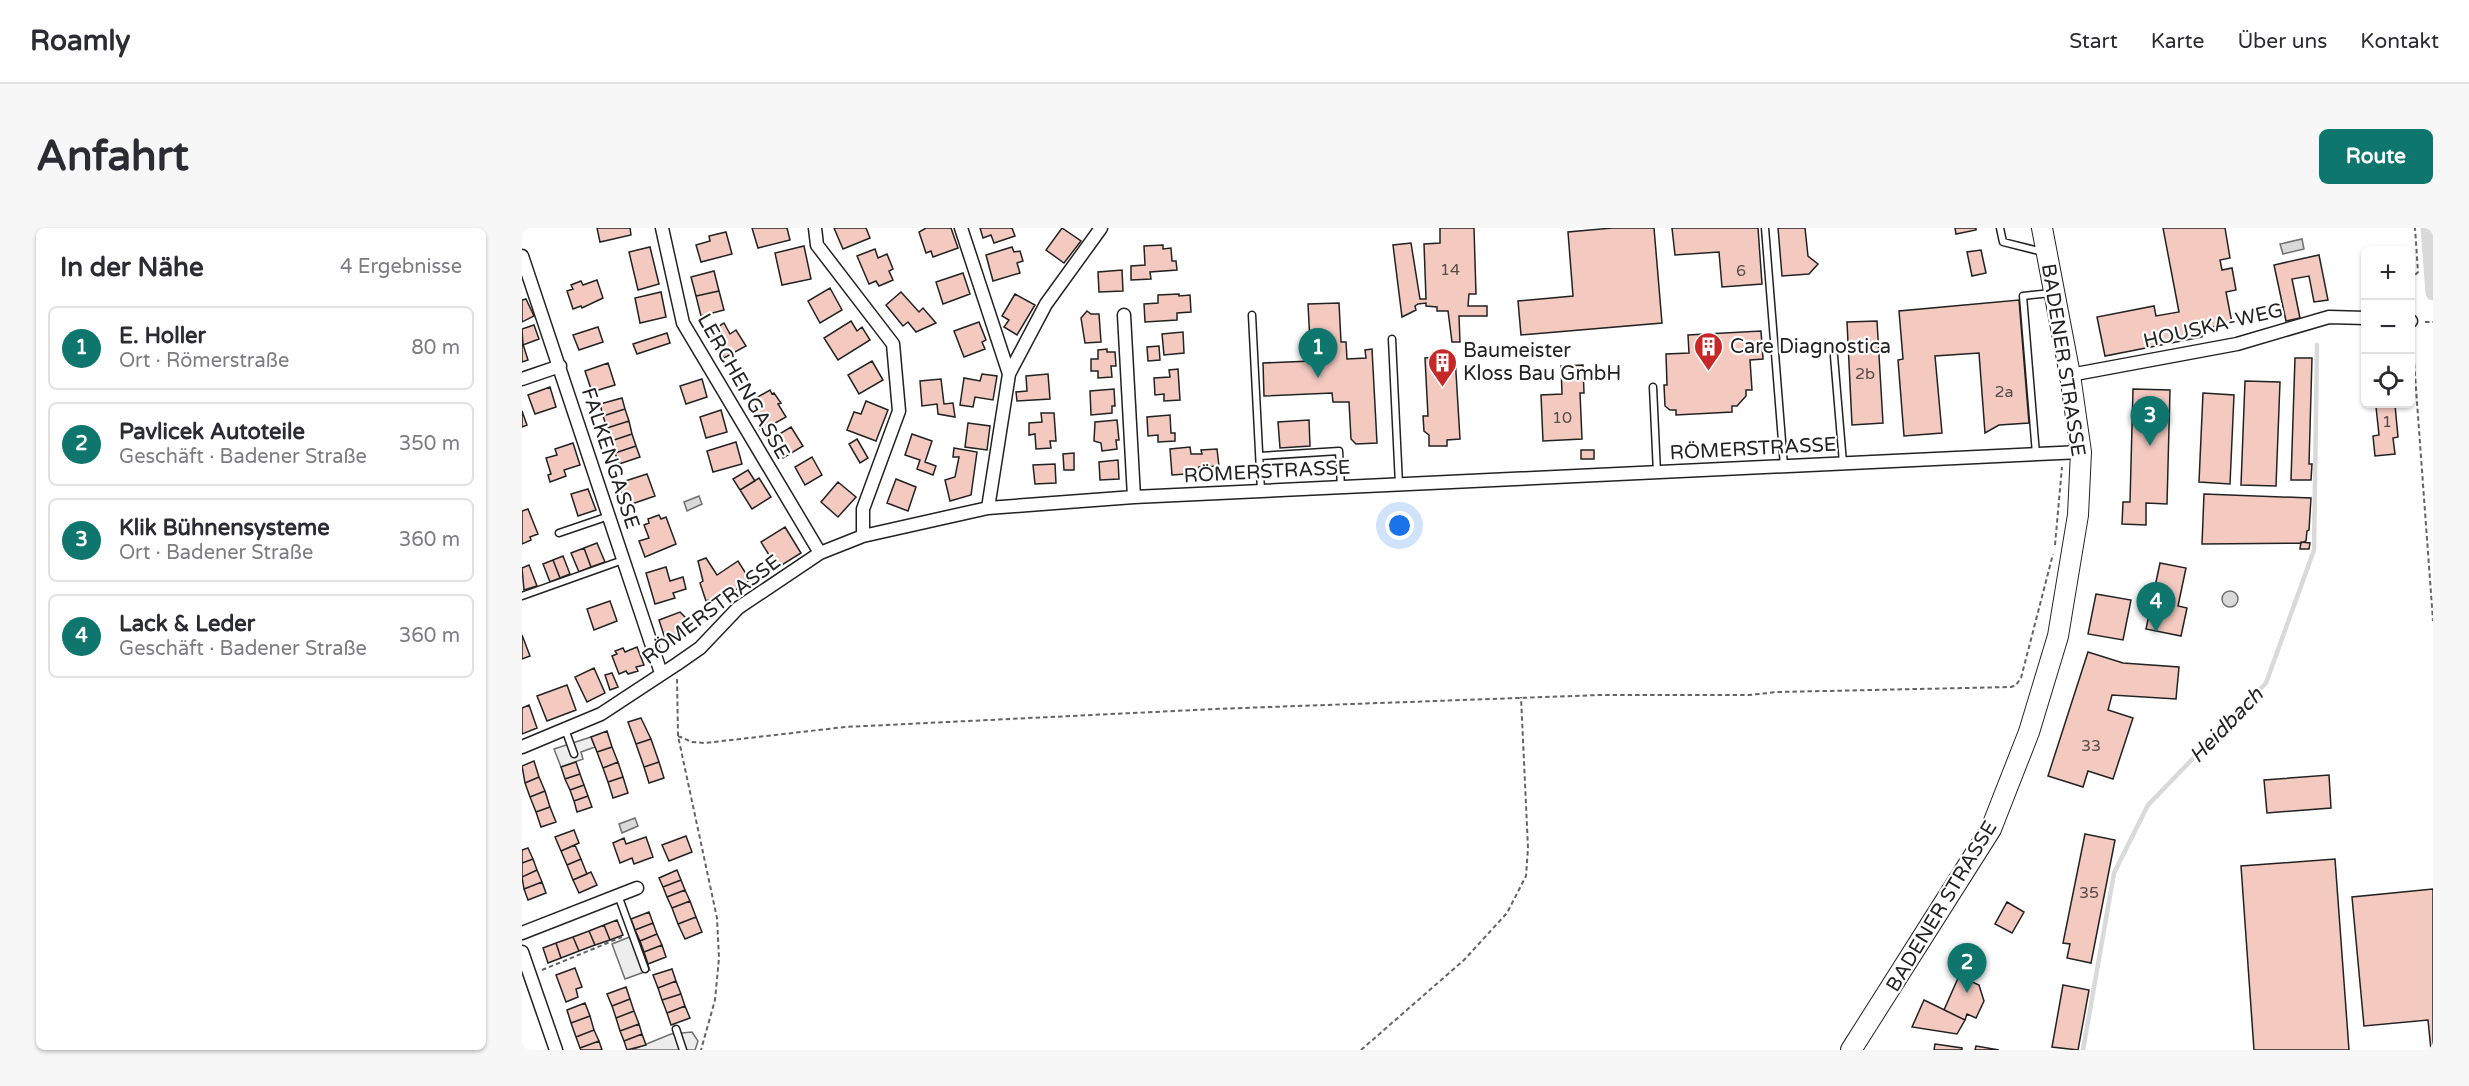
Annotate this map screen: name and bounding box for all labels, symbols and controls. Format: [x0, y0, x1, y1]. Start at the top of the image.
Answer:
text: Roamly [30, 24, 130, 58]
text: Start [2069, 29, 2118, 54]
text: Karte [2151, 29, 2204, 54]
text: Über uns [2237, 29, 2327, 54]
text: Kontakt [2360, 29, 2439, 54]
button: Route [2319, 129, 2433, 184]
text: Anfahrt [36, 131, 189, 182]
map controls [2361, 246, 2415, 408]
button: + [2361, 246, 2415, 300]
text: In der Nähe [60, 252, 204, 283]
text: 4 Ergebnisse [340, 255, 462, 279]
house number: 14 [1440, 260, 1460, 280]
house number: 6 [1736, 261, 1746, 281]
street label: BADENER STRASSE [2036, 262, 2090, 458]
street label: HOUSKA-WEG [2141, 298, 2285, 354]
button: − [2361, 300, 2415, 354]
street label: LERCHENGASSE [692, 310, 794, 463]
text: E. Holler [119, 323, 206, 349]
pin: 1 [1298, 328, 1338, 378]
building icon: Care Diagnostica [1693, 330, 1725, 372]
place label: Care Diagnostica [1730, 335, 1891, 359]
text: 1 [75, 336, 88, 360]
text: 80 m [411, 336, 460, 360]
place label: Baumeister Kloss Bau GmbH [1463, 339, 1621, 386]
building icon: Baumeister Kloss Bau GmbH [1426, 346, 1458, 388]
text: Ort · Römerstraße [119, 349, 289, 373]
button: locate [2361, 354, 2415, 408]
house number: 2b [1855, 364, 1875, 384]
house number: 2a [1994, 382, 2014, 402]
street label: FALKENGASSE [576, 385, 644, 532]
pin: 3 [2130, 396, 2170, 446]
house number: 10 [1552, 408, 1572, 428]
house number: 1 [2382, 412, 2392, 432]
text: Pavlicek Autoteile [119, 419, 305, 445]
text: 2 [75, 432, 88, 456]
text: 350 m [399, 432, 460, 456]
street label: RÖMERSTRASSE [1669, 432, 1837, 465]
text: Geschäft · Badener Straße [119, 445, 367, 469]
street label: RÖMERSTRASSE [1183, 455, 1351, 488]
your location [1385, 511, 1414, 540]
text: Klik Bühnensysteme [119, 515, 330, 541]
text: 3 [75, 528, 88, 552]
text: 360 m [399, 528, 460, 552]
text: Ort · Badener Straße [119, 541, 313, 565]
street label: RÖMERSTRASSE [637, 549, 786, 670]
pin: 4 [2136, 582, 2176, 632]
text: Lack & Leder [119, 611, 255, 637]
text: 4 [75, 624, 88, 648]
text: 360 m [399, 624, 460, 648]
text: Geschäft · Badener Straße [119, 637, 367, 661]
water label: Heidbach [2184, 682, 2269, 768]
house number: 33 [2081, 736, 2101, 756]
street label: BADENER STRASSE [1881, 817, 2002, 996]
house number: 35 [2079, 883, 2099, 903]
pin: 2 [1948, 944, 1986, 993]

